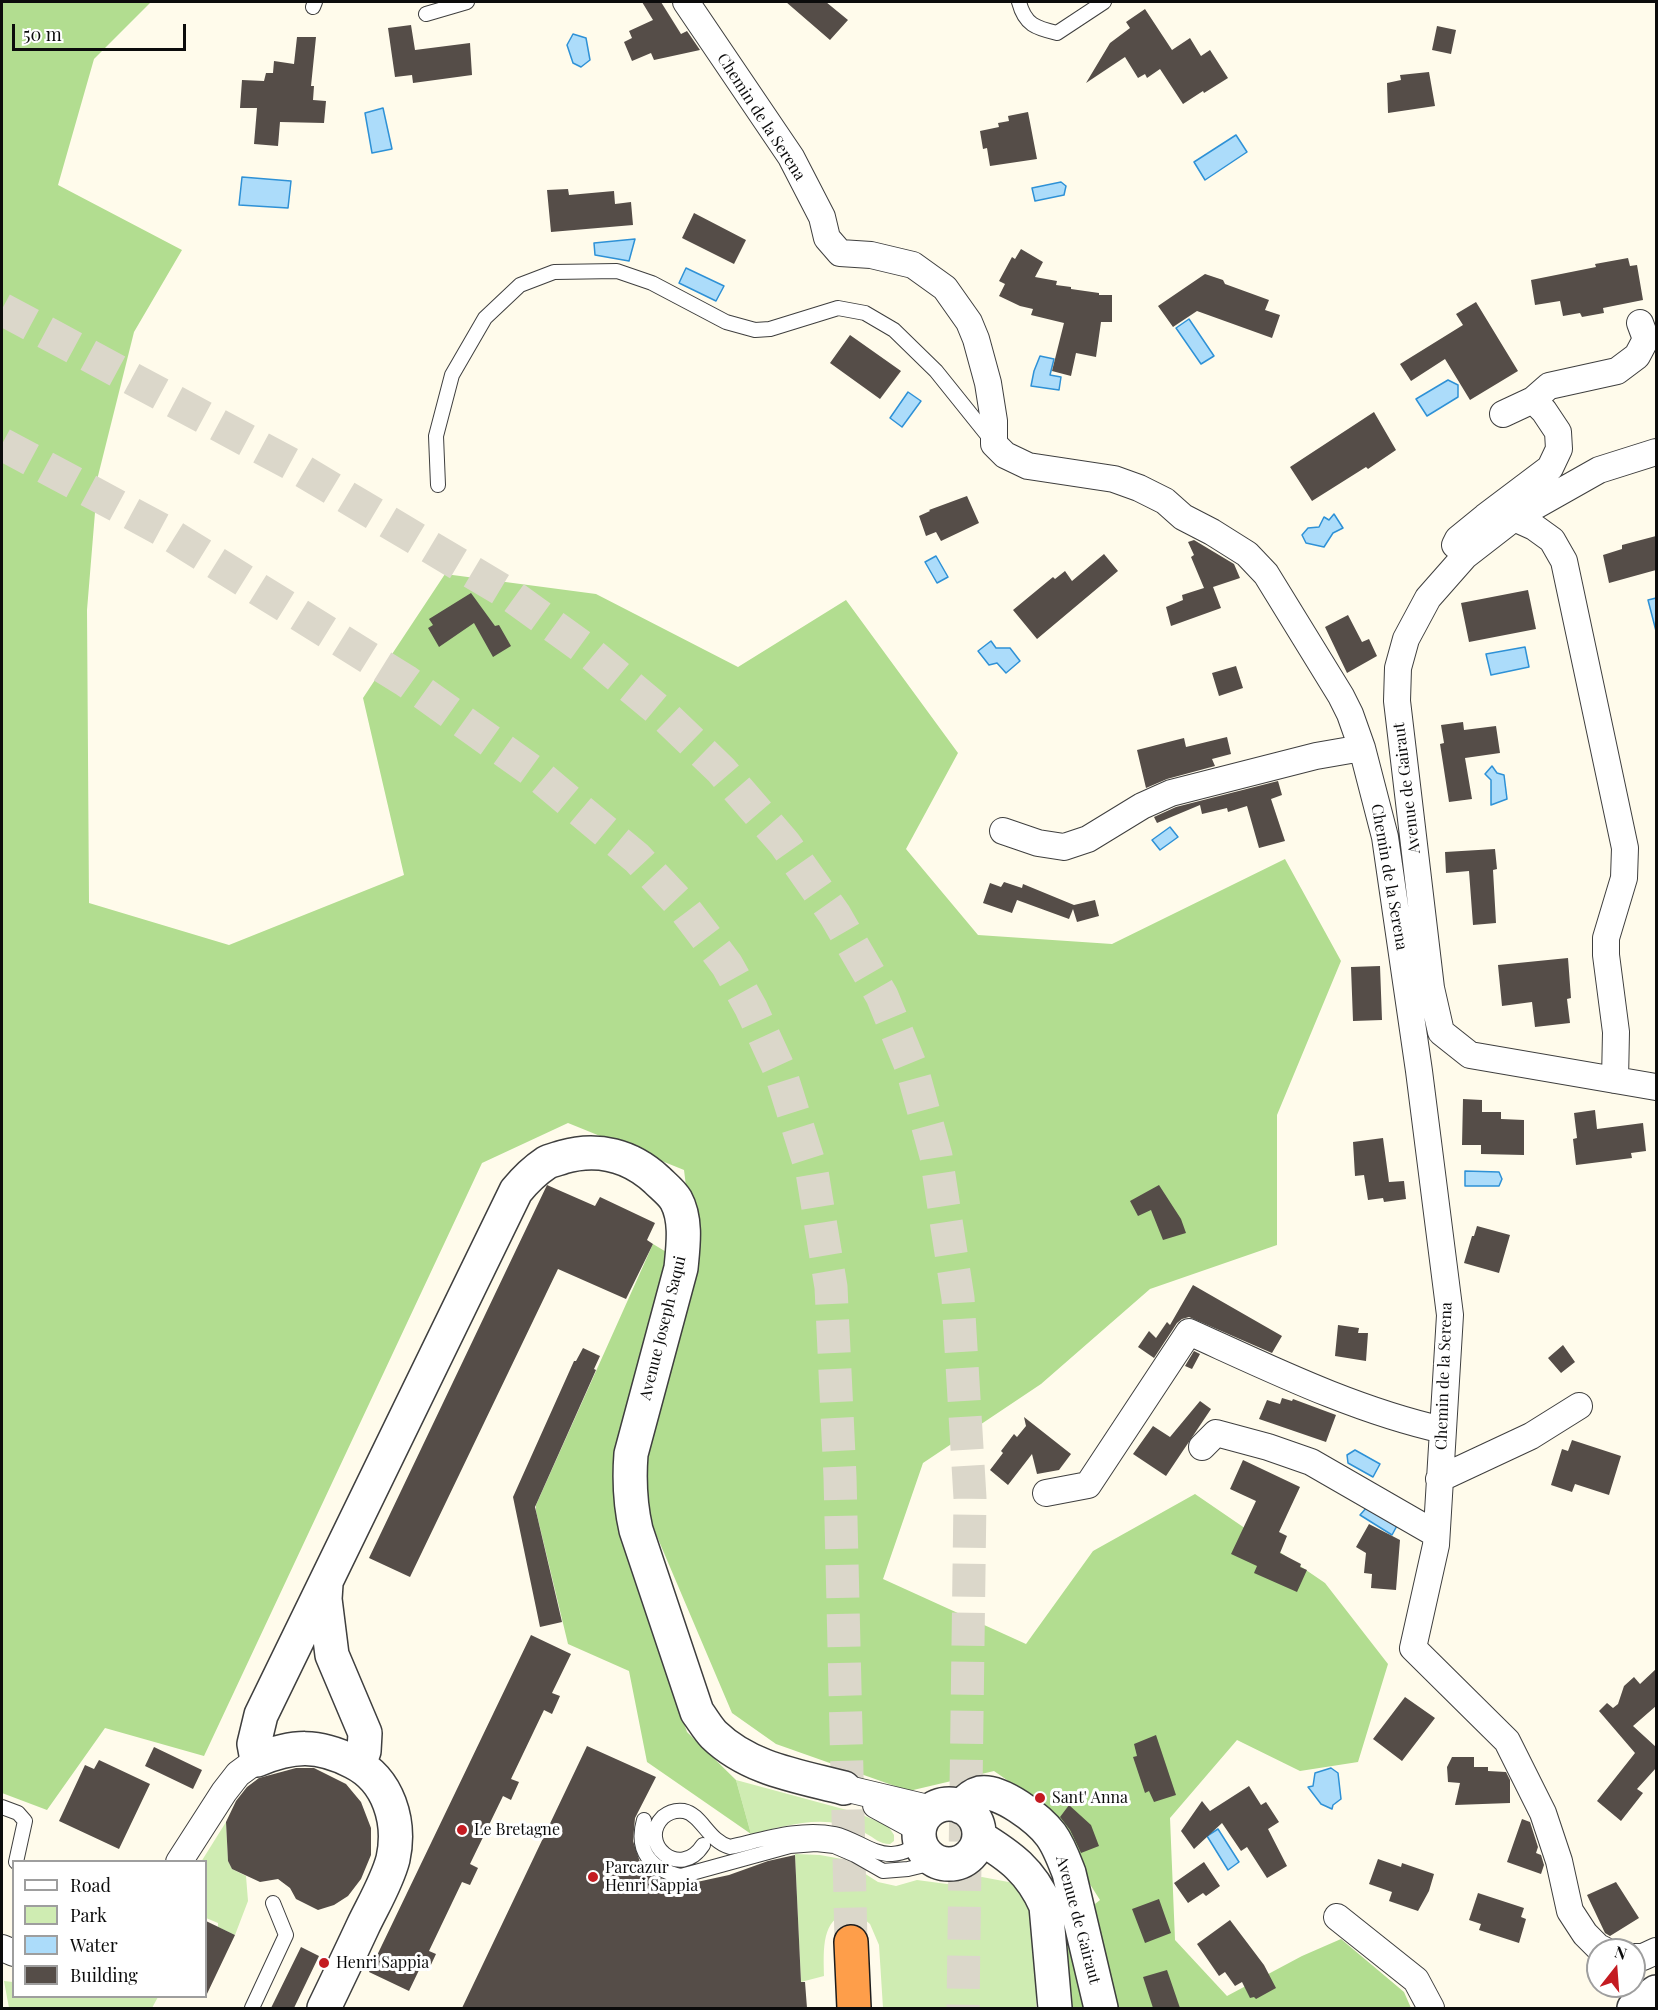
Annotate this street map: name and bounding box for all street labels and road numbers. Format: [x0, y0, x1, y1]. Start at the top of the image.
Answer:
street label: Chemin de la Serena [713, 50, 809, 184]
street label: Avenue de Gairaut [1389, 721, 1425, 855]
street label: Chemin de la Serena [1367, 802, 1411, 952]
street label: Avenue Joseph Saqui [636, 1254, 690, 1402]
street label: Chemin de la Serena [1432, 1302, 1456, 1450]
street label: Avenue de Gairaut [1052, 1854, 1104, 1986]

